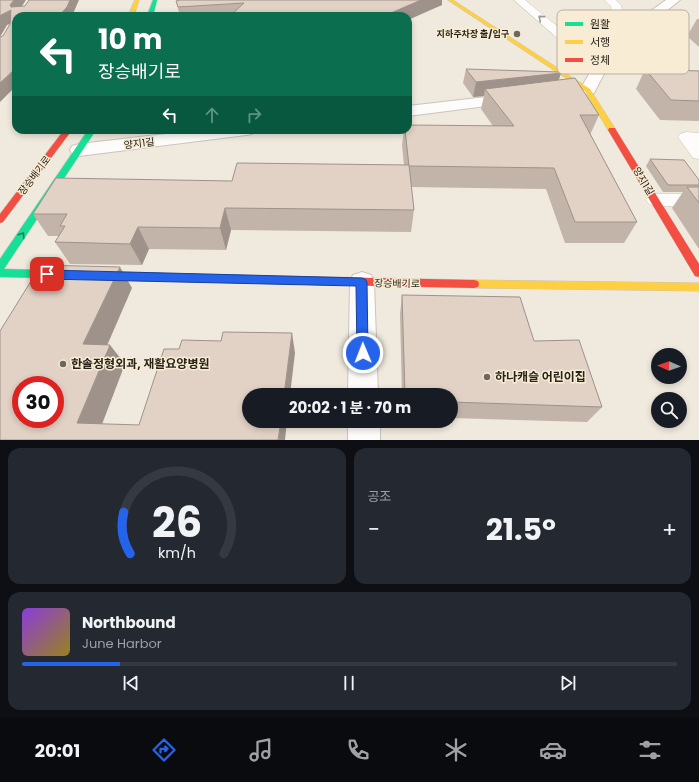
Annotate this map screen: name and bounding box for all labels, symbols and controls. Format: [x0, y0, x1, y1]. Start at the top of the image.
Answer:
legend [557, 10, 689, 74]
one-way arrow [538, 16, 545, 23]
text: 원활 [590, 16, 610, 32]
text: 10 m [98, 20, 162, 59]
icon: left [32, 28, 84, 80]
place label: 지하주차장 출/입구 [437, 28, 510, 40]
marker: 지하주차장 출/입구 [512, 29, 522, 39]
text: 서행 [590, 34, 610, 50]
text: 정체 [590, 52, 610, 68]
text: 장승배기로 [98, 59, 181, 84]
icon: left [159, 104, 181, 126]
icon: ahead [201, 104, 223, 126]
icon: right [243, 104, 265, 126]
street label: 양지1길 [123, 134, 155, 153]
street label: 장승배기로 [15, 152, 54, 198]
street label: 양지1길 [629, 164, 658, 198]
one-way arrow [17, 232, 24, 239]
pin [30, 257, 64, 291]
icon: arrive [36, 263, 58, 285]
street label: 장승배기로 [374, 276, 420, 291]
position arrow [342, 332, 384, 374]
north arrow [651, 348, 687, 384]
map controls [651, 348, 687, 428]
place label: 한솔정형외과, 재활요양병원 [71, 355, 209, 372]
marker: 한솔정형외과, 재활요양병원 [58, 359, 68, 369]
place label: 하나캐슬 어린이집 [495, 368, 586, 385]
marker: 하나캐슬 어린이집 [482, 372, 492, 382]
speed limit sign: 30 [12, 376, 64, 428]
button: search [651, 392, 687, 428]
text: 20:02 · 1 분 · 70 m [289, 397, 411, 418]
text: 공조 [368, 487, 391, 506]
text: 26 [152, 493, 202, 552]
text: 21.5° [486, 508, 556, 551]
text: − [368, 514, 380, 545]
text: + [662, 514, 677, 545]
text: km/h [158, 543, 196, 563]
text: Northbound [82, 612, 176, 633]
text: June Harbor [82, 634, 162, 653]
icon: previous [120, 672, 142, 694]
icon: pause [338, 672, 360, 694]
icon: next [557, 672, 579, 694]
icon: directions [150, 736, 178, 764]
icon: music [247, 736, 275, 764]
icon: phone [344, 736, 372, 764]
icon: climate [442, 736, 470, 764]
icon: car [539, 736, 567, 764]
icon: filters [636, 736, 664, 764]
text: 20:01 [35, 738, 80, 763]

